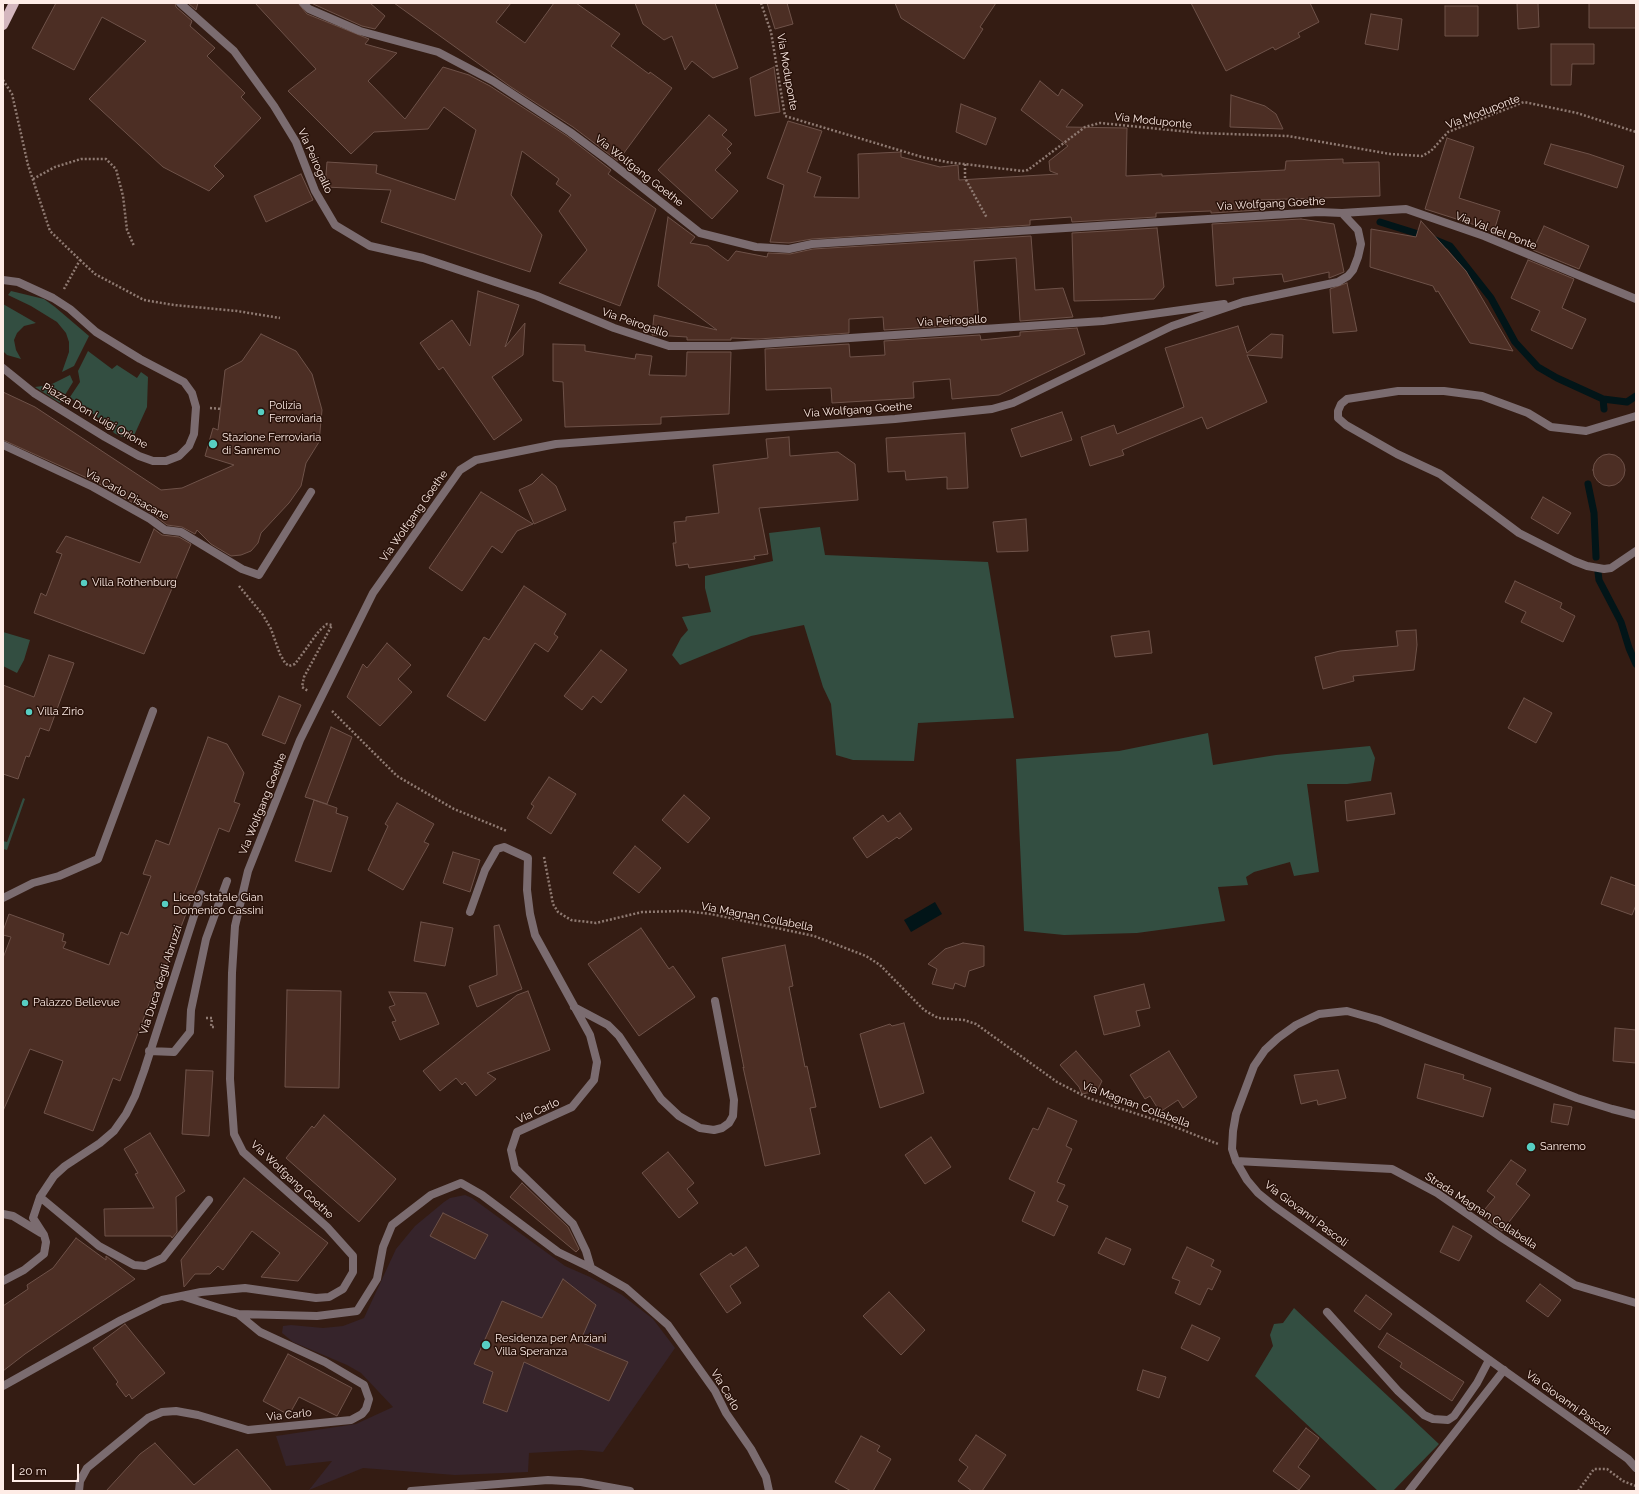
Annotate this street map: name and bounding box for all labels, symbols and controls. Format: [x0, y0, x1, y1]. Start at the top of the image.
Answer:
street label: Via Moduponte [774, 33, 800, 111]
street label: Via Moduponte [1444, 92, 1522, 132]
street label: Via Moduponte [1114, 110, 1192, 132]
street label: Via Peirogallo [295, 126, 335, 196]
street label: Via Wolfgang Goethe [592, 132, 686, 210]
street label: Via Wolfgang Goethe [1216, 195, 1326, 213]
street label: Via Val del Ponte [1453, 209, 1539, 253]
street label: Via Peirogallo [600, 305, 670, 341]
street label: Via Peirogallo [917, 313, 987, 329]
street label: Piazza Don Luigi Orione [40, 380, 150, 452]
place label: Polizia Ferroviaria [269, 399, 322, 425]
street label: Via Wolfgang Goethe [803, 400, 913, 420]
marker: Polizia Ferroviaria [256, 407, 266, 417]
place label: Stazione Ferroviaria di Sanremo [222, 431, 321, 457]
marker: Stazione Ferroviaria di Sanremo [207, 438, 219, 450]
street label: Via Carlo Pisacane [83, 466, 171, 524]
street label: Via Wolfgang Goethe [377, 468, 451, 564]
place label: Villa Rothenburg [92, 576, 177, 590]
marker: Villa Rothenburg [79, 578, 89, 588]
place label: Villa Zirio [37, 705, 84, 719]
marker: Villa Zirio [24, 707, 34, 717]
street label: Via Wolfgang Goethe [237, 751, 289, 857]
place label: Liceo statale Gian Domenico Cassini [173, 891, 263, 917]
marker: Liceo statale Gian Domenico Cassini [160, 899, 170, 909]
street label: Via Magnan Collabella [700, 900, 814, 934]
street label: Via Duca degli Abruzzi [137, 924, 185, 1036]
place label: Palazzo Bellevue [33, 996, 120, 1010]
marker: Palazzo Bellevue [20, 998, 30, 1008]
street label: Via Magnan Collabella [1080, 1079, 1192, 1131]
street label: Via Carlo [515, 1095, 561, 1127]
street label: Via Wolfgang Goethe [248, 1138, 336, 1222]
place label: Sanremo [1540, 1140, 1586, 1154]
marker: Sanremo [1525, 1141, 1537, 1153]
street label: Strada Magnan Collabella [1422, 1170, 1540, 1252]
street label: Via Giovanni Pascoli [1262, 1178, 1350, 1250]
place label: Residenza per Anziani Villa Speranza [495, 1332, 606, 1358]
marker: Residenza per Anziani Villa Speranza [480, 1339, 492, 1351]
street label: Via Carlo [708, 1367, 742, 1413]
street label: Via Giovanni Pascoli [1523, 1368, 1613, 1438]
street label: Via Carlo [266, 1406, 312, 1424]
scale bar [14, 1456, 81, 1482]
text: 20 m [19, 1464, 47, 1478]

